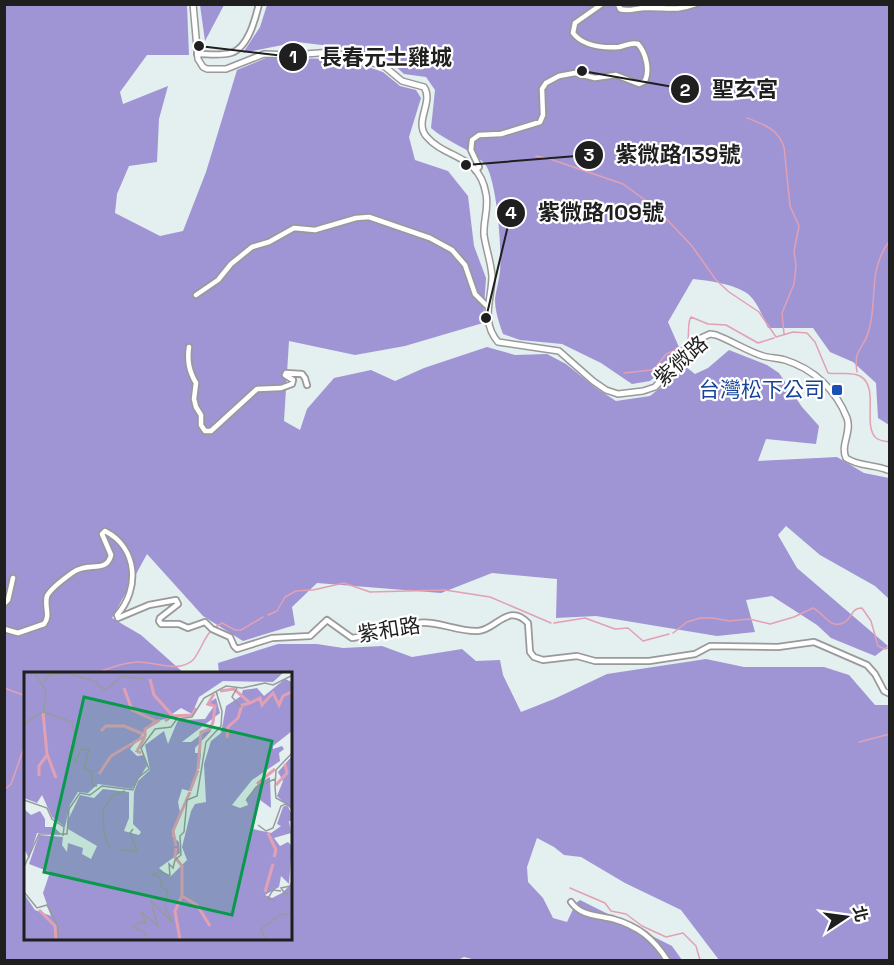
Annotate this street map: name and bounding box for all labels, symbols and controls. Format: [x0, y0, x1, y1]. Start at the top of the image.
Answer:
callout: 長春元土雞城 [278, 37, 464, 77]
text: 長春元土雞城 [320, 43, 452, 71]
text: 1 [289, 45, 297, 68]
callout: 聖玄宮 [670, 69, 790, 109]
text: 聖玄宮 [712, 75, 778, 103]
text: 2 [680, 78, 691, 101]
callout: 紫微路139號 [574, 135, 753, 175]
text: 紫微路139號 [616, 140, 740, 168]
text: 3 [584, 143, 595, 166]
callout: 紫微路109號 [496, 193, 676, 233]
text: 紫微路109號 [538, 198, 664, 226]
text: 4 [505, 201, 517, 224]
street label: 紫微路 [648, 330, 713, 392]
place label: 台灣松下公司 [699, 376, 825, 403]
marker: 台灣松下公司 [830, 383, 844, 397]
street label: 紫和路 [356, 611, 422, 648]
inset map [24, 672, 292, 941]
north arrow [816, 887, 876, 947]
text: 北 [848, 904, 872, 924]

